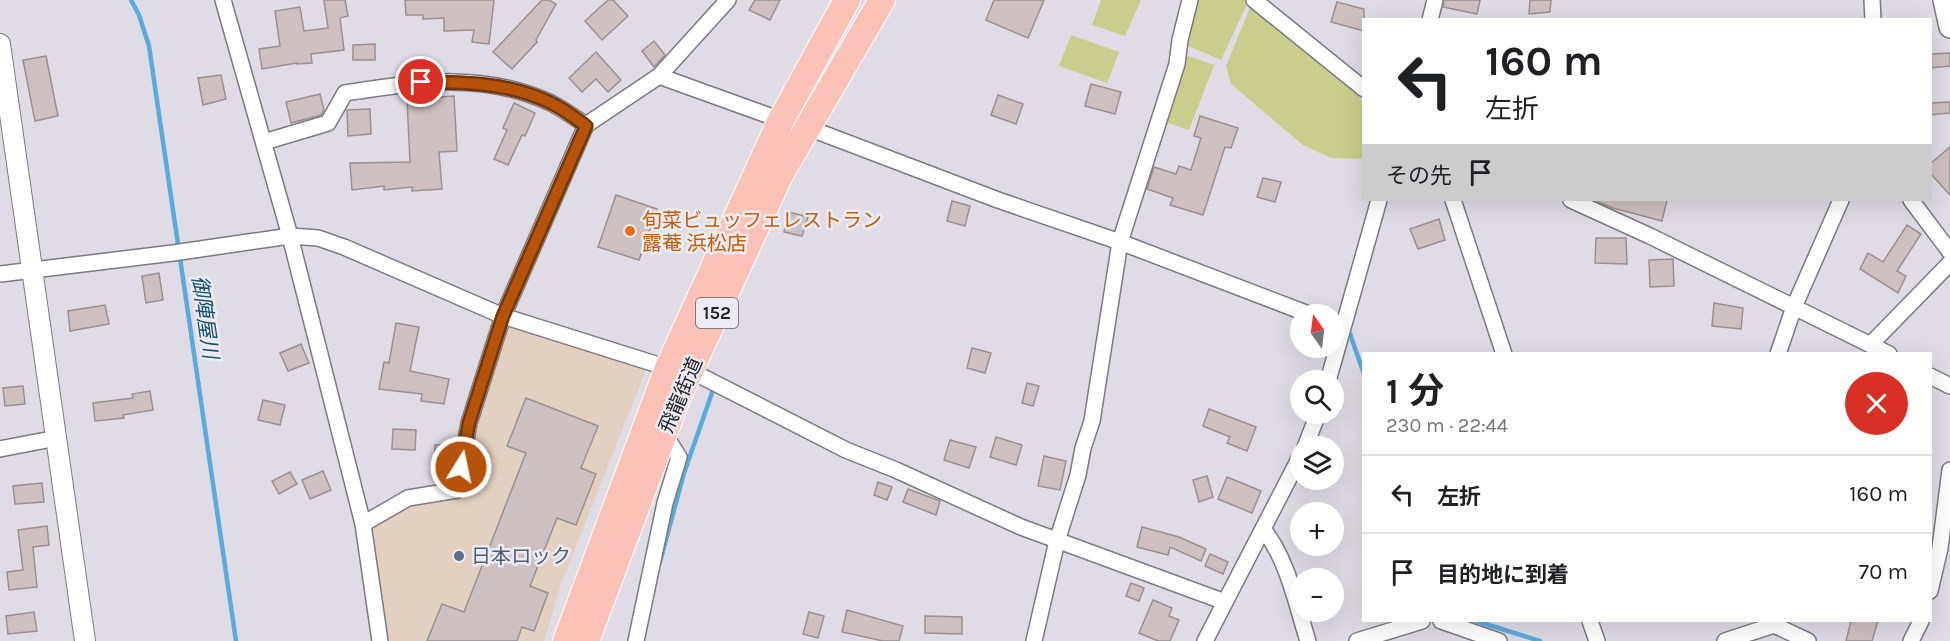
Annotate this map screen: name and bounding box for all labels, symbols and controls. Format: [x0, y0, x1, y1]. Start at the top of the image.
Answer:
text: 160 m [1485, 36, 1603, 86]
icon: left [1386, 42, 1464, 120]
pin [395, 56, 446, 107]
icon: arrive [404, 65, 437, 98]
text: 左折 [1485, 93, 1539, 125]
icon: arrive [1464, 156, 1497, 189]
text: その先 [1386, 163, 1452, 189]
place label: 旬菜ビュッフェレストラン 露菴 浜松店 [642, 209, 882, 255]
marker: 旬菜ビュッフェレストラン 露菴 浜松店 [623, 224, 637, 238]
water label: 御陣屋川 [187, 274, 223, 362]
road number: 152 [696, 298, 738, 328]
north arrow [1290, 304, 1344, 358]
map controls [1290, 304, 1344, 622]
street label: 飛龍街道 [655, 354, 707, 436]
button: search [1290, 370, 1344, 424]
text: 1 分 [1386, 370, 1444, 412]
button: close [1845, 372, 1908, 435]
text: 230 m · 22:44 [1386, 414, 1508, 437]
position arrow [429, 435, 493, 499]
button: layers [1290, 436, 1344, 490]
icon: left [1386, 478, 1419, 511]
text: 160 m [1849, 481, 1908, 507]
text: 左折 [1437, 484, 1481, 510]
button: + [1290, 502, 1344, 556]
place label: 日本ロック [471, 545, 571, 568]
marker: 日本ロック [452, 549, 466, 563]
icon: arrive [1386, 556, 1419, 589]
text: 70 m [1859, 559, 1908, 585]
text: 目的地に到着 [1437, 562, 1569, 588]
button: − [1290, 568, 1344, 622]

